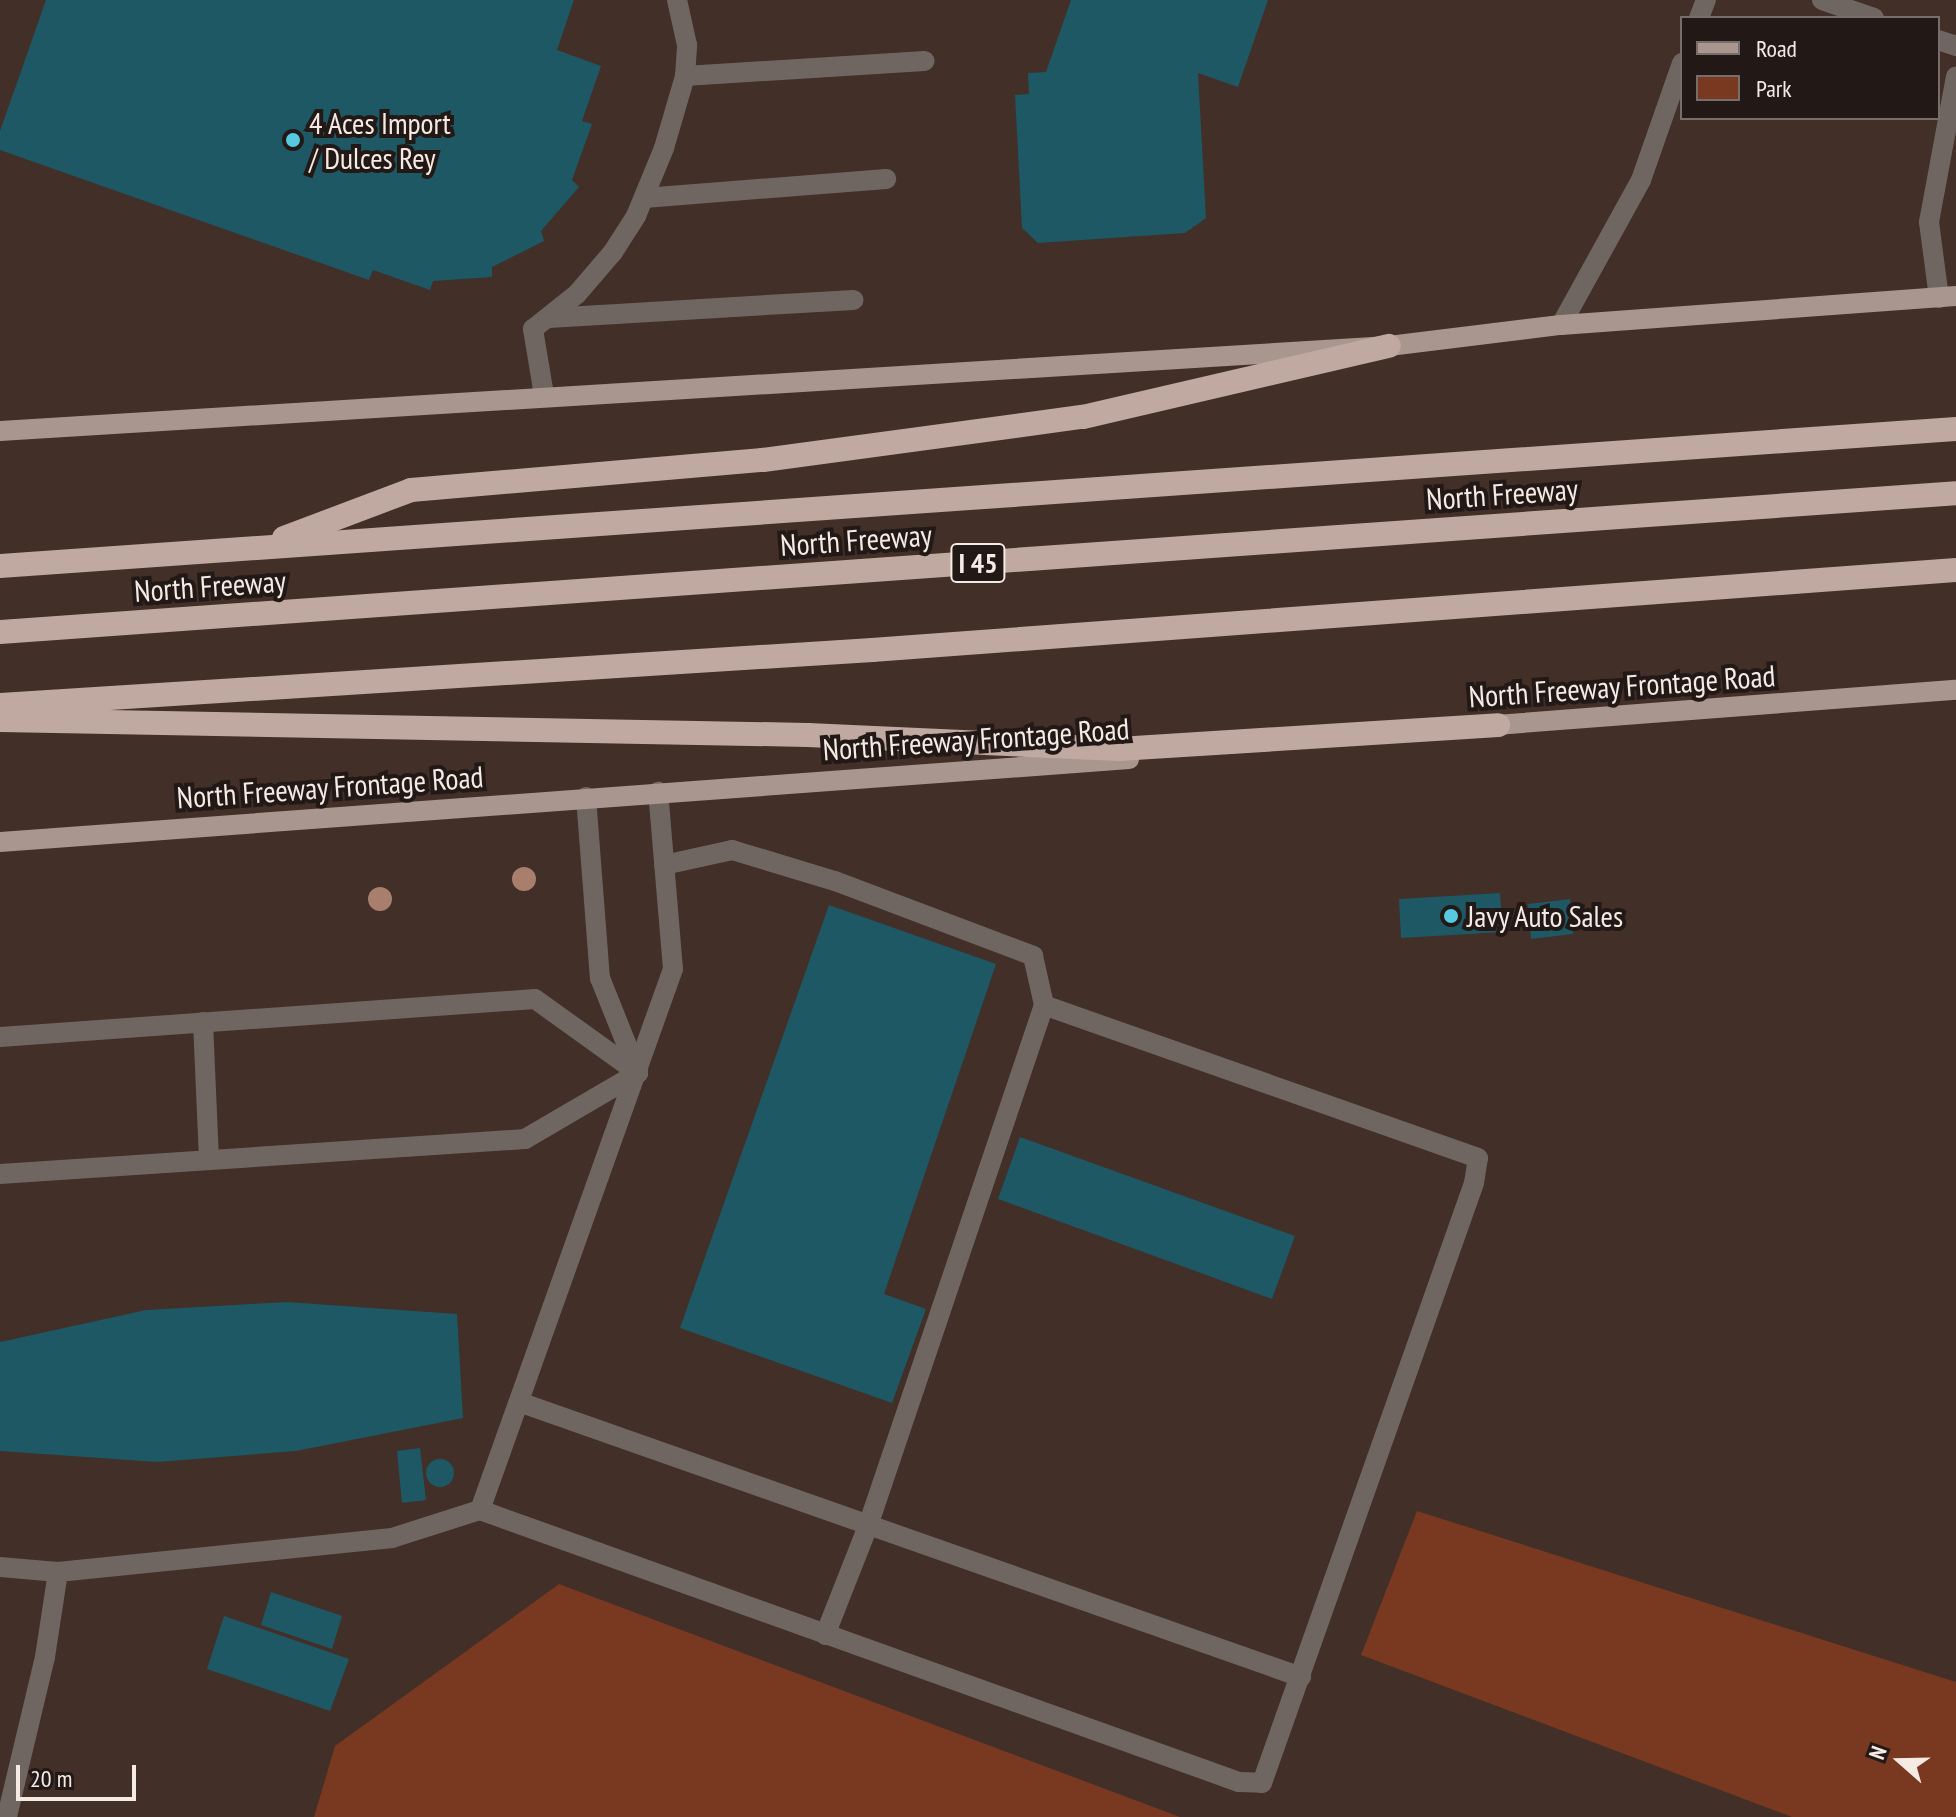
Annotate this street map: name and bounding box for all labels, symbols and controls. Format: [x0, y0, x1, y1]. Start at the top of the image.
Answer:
legend [1680, 16, 1940, 120]
text: Road [1756, 33, 1797, 64]
text: Park [1756, 73, 1792, 104]
place label: 4 Aces Import / Dulces Rey [309, 105, 451, 176]
marker: 4 Aces Import / Dulces Rey [284, 131, 302, 149]
street label: North Freeway [1425, 471, 1579, 517]
street label: North Freeway [779, 517, 933, 563]
road number: I 45 [950, 539, 1006, 587]
street label: North Freeway [133, 563, 287, 609]
street label: North Freeway Frontage Road [1467, 657, 1777, 715]
street label: North Freeway Frontage Road [821, 710, 1131, 768]
street label: North Freeway Frontage Road [175, 758, 485, 816]
place label: Javy Auto Sales [1467, 898, 1625, 934]
marker: Javy Auto Sales [1442, 907, 1460, 925]
north arrow [1860, 1721, 1940, 1801]
text: N [1862, 1742, 1893, 1763]
scale bar [20, 1749, 140, 1799]
text: 20 m [30, 1763, 72, 1794]

